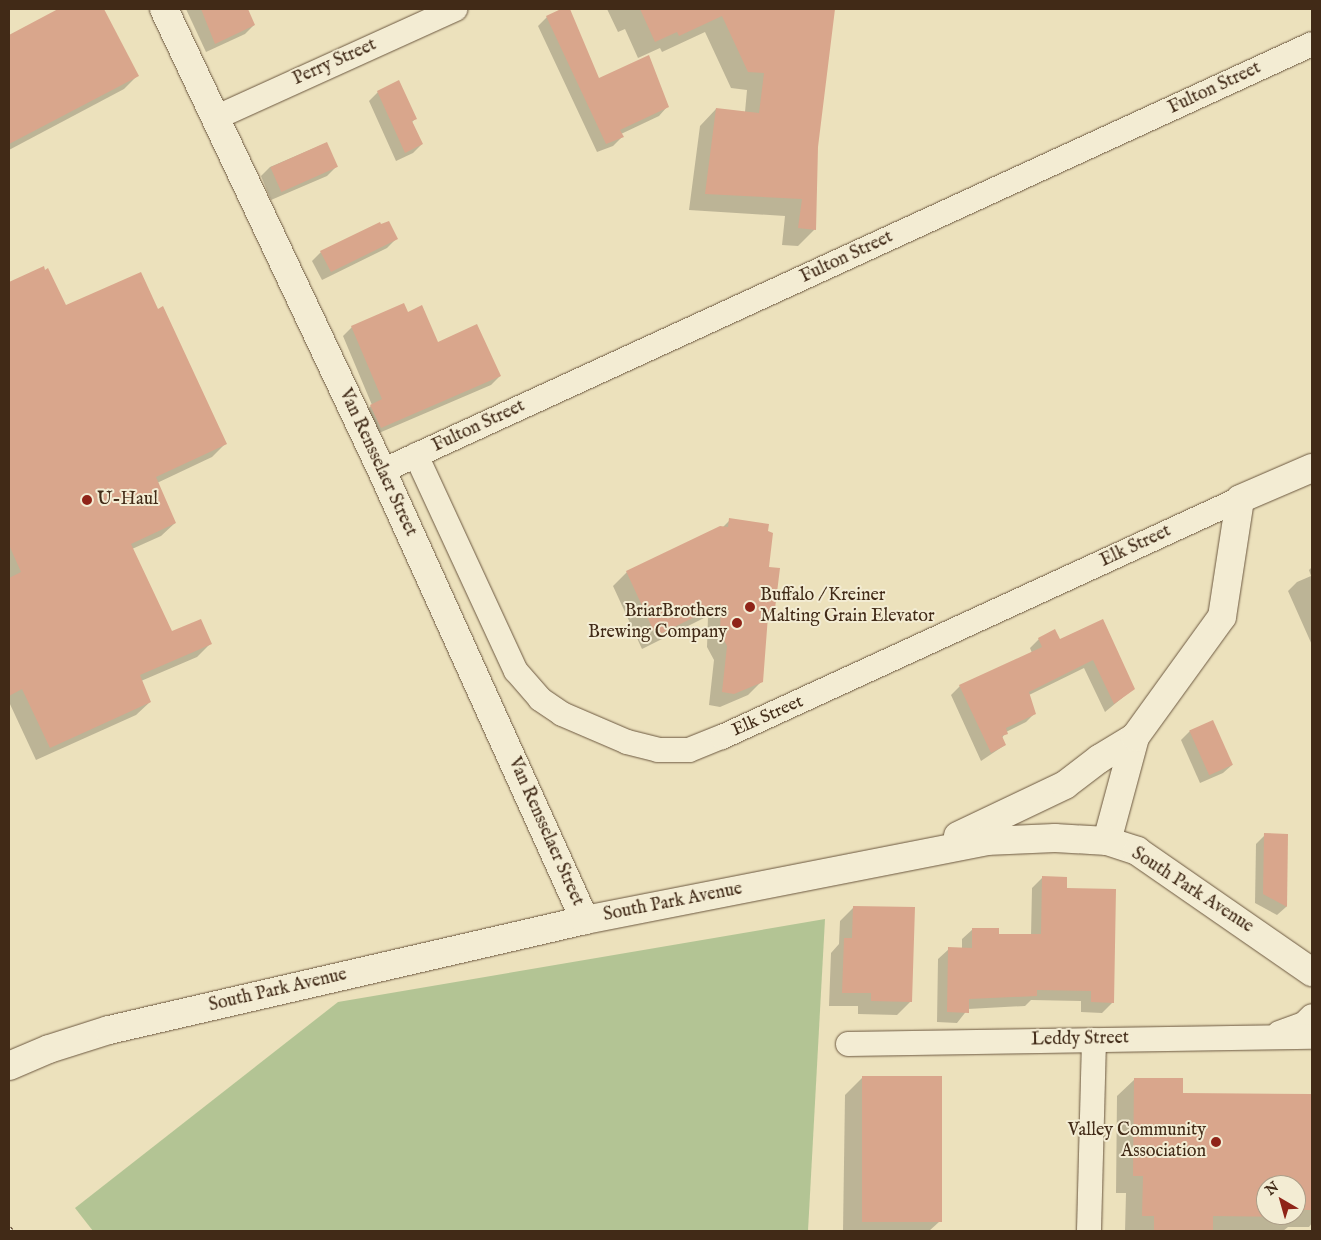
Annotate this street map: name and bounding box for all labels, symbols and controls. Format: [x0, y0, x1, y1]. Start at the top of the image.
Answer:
street label: Perry Street [290, 35, 380, 91]
street label: Fulton Street [1165, 58, 1265, 120]
street label: Fulton Street [797, 227, 897, 289]
street label: Van Rensselaer Street [333, 386, 421, 540]
street label: Fulton Street [429, 396, 529, 458]
place label: U-Haul [97, 489, 158, 511]
marker: U-Haul [81, 494, 93, 506]
street label: Elk Street [1097, 521, 1175, 573]
place label: Buffalo / Kreiner Malting Grain Elevator [760, 586, 935, 628]
marker: Buffalo / Kreiner Malting Grain Elevator [744, 601, 756, 613]
place label: BriarBrothers Brewing Company [588, 602, 727, 644]
marker: BriarBrothers Brewing Company [731, 617, 743, 629]
street label: Elk Street [729, 692, 807, 742]
street label: Van Rensselaer Street [502, 754, 588, 910]
street label: South Park Avenue [1127, 844, 1257, 938]
street label: South Park Avenue [602, 879, 744, 927]
street label: South Park Avenue [207, 965, 349, 1017]
street label: Leddy Street [1031, 1028, 1129, 1052]
place label: Valley Community Association [1068, 1121, 1206, 1164]
marker: Valley Community Association [1210, 1136, 1222, 1148]
north arrow [1256, 1175, 1306, 1225]
text: N [1262, 1178, 1283, 1200]

